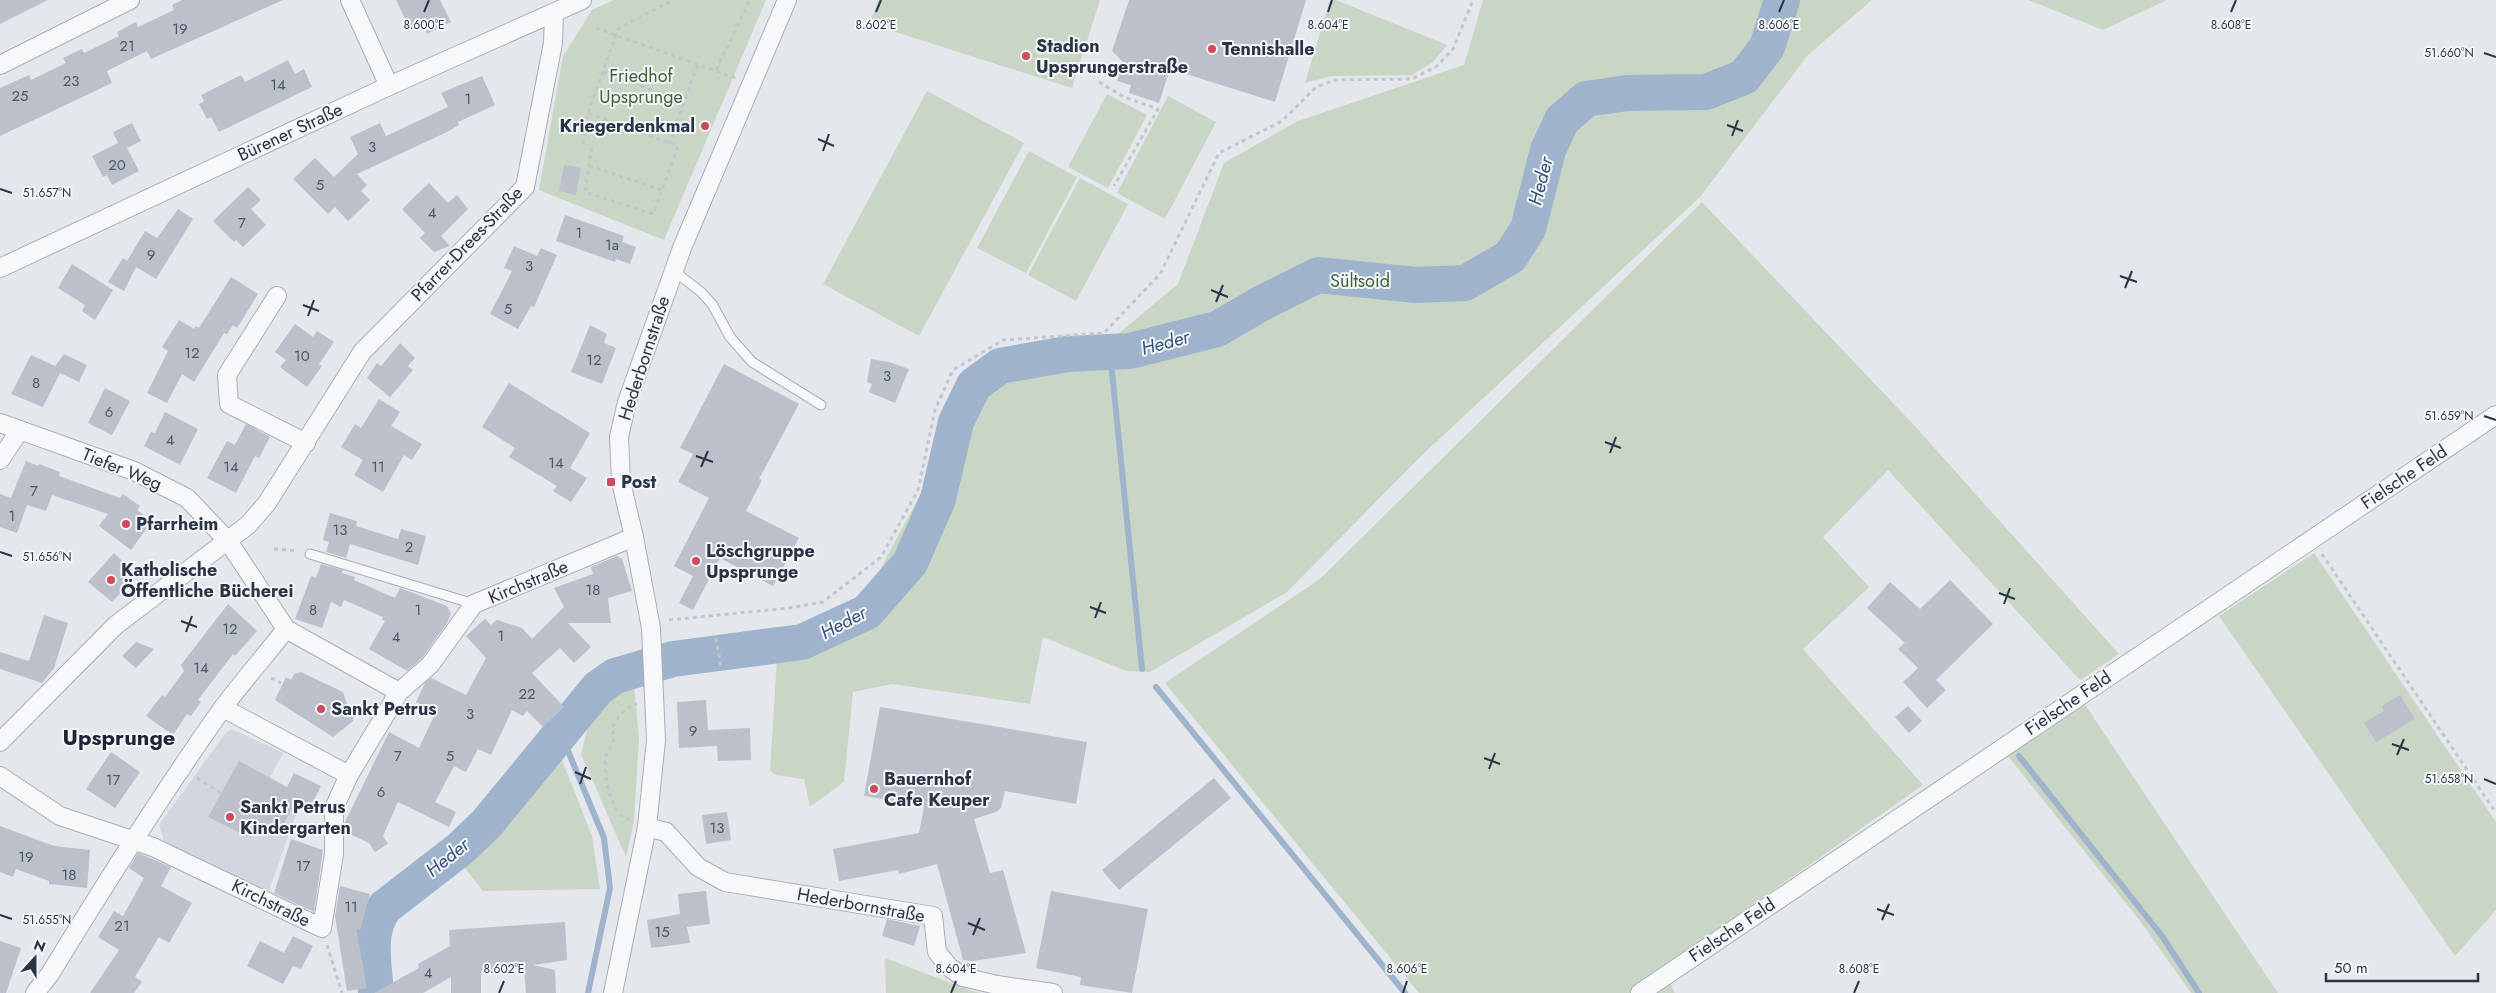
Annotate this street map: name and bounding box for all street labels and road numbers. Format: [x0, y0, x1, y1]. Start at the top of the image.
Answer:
street label: Bürener Straße [233, 96, 347, 168]
street label: Pfarrer-Drees-Straße [405, 181, 529, 307]
street label: Hederbornstraße [612, 292, 676, 424]
street label: Fielsche Feld [2356, 438, 2452, 516]
street label: Tiefer Weg [78, 441, 166, 497]
street label: Kirchstraße [484, 553, 572, 611]
street label: Fielsche Feld [2020, 664, 2116, 742]
street label: Kirchstraße [227, 873, 315, 933]
street label: Hederbornstraße [795, 881, 927, 929]
street label: Fielsche Feld [1684, 891, 1780, 969]

